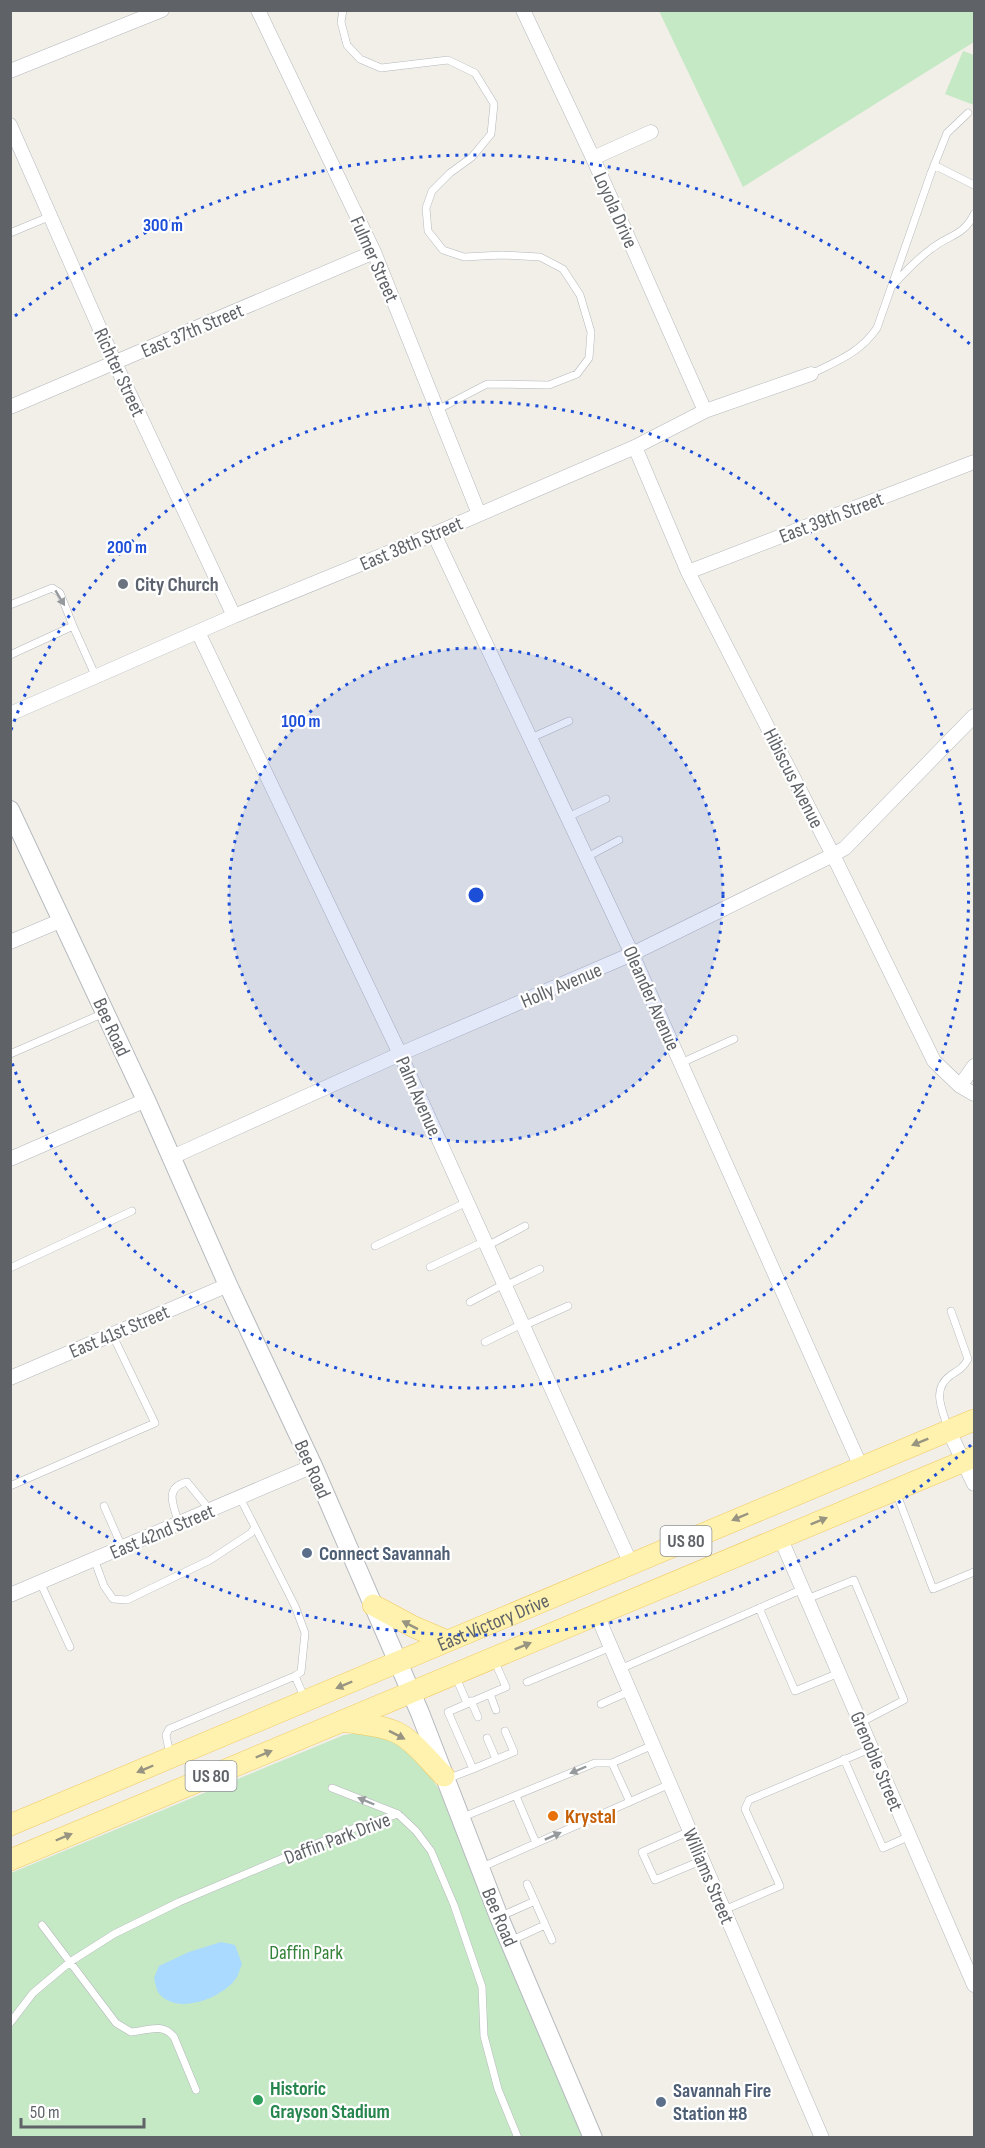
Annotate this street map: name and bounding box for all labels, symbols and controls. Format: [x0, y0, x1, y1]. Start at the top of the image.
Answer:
street label: Loyola Drive [588, 169, 642, 252]
street label: Fulmer Street [344, 213, 404, 306]
text: 300 m [143, 215, 183, 236]
street label: East 37th Street [138, 299, 247, 363]
street label: Richter Street [88, 324, 150, 420]
street label: East 39th Street [776, 487, 887, 549]
street label: East 38th Street [356, 512, 466, 576]
text: 200 m [107, 537, 147, 558]
place label: City Church [135, 573, 219, 597]
marker: City Church [116, 577, 130, 591]
one-way arrow [54, 590, 65, 607]
text: 100 m [282, 711, 321, 732]
street label: Hibiscus Avenue [758, 725, 828, 832]
centre of rings [466, 885, 486, 905]
street label: Oleander Avenue [617, 942, 685, 1054]
street label: Holly Avenue [517, 958, 606, 1014]
street label: Bee Road [87, 994, 135, 1060]
street label: Palm Avenue [390, 1053, 446, 1140]
street label: East 41st Street [66, 1300, 173, 1364]
street label: Bee Road [289, 1436, 336, 1502]
one-way arrow [911, 1437, 929, 1447]
street label: East 42nd Street [107, 1499, 218, 1565]
one-way arrow [732, 1513, 749, 1522]
one-way arrow [810, 1516, 828, 1526]
road number: US 80 [660, 1526, 712, 1556]
place label: Connect Savannah [319, 1542, 451, 1566]
marker: Connect Savannah [300, 1546, 314, 1560]
street label: East Victory Drive [434, 1589, 553, 1657]
one-way arrow [401, 1620, 418, 1629]
one-way arrow [514, 1641, 532, 1651]
one-way arrow [334, 1680, 352, 1690]
street label: Grenoble Street [844, 1708, 908, 1815]
one-way arrow [389, 1730, 406, 1740]
one-way arrow [255, 1749, 273, 1759]
road number: US 80 [186, 1761, 236, 1791]
one-way arrow [135, 1764, 153, 1774]
one-way arrow [570, 1765, 587, 1774]
one-way arrow [357, 1796, 374, 1805]
place label: Krystal [565, 1805, 616, 1829]
street label: Daffin Park Drive [281, 1808, 394, 1870]
marker: Krystal [546, 1809, 560, 1823]
street label: Williams Street [677, 1825, 739, 1928]
one-way arrow [544, 1831, 562, 1841]
one-way arrow [56, 1832, 74, 1842]
street label: Bee Road [476, 1884, 522, 1950]
park label: Daffin Park [269, 1941, 343, 1965]
place label: Historic Grayson Stadium [270, 2077, 390, 2124]
place label: Savannah Fire Station #8 [673, 2079, 771, 2126]
scale bar [21, 2091, 144, 2129]
marker: Historic Grayson Stadium [251, 2093, 265, 2107]
marker: Savannah Fire Station #8 [654, 2095, 668, 2109]
text: 50 m [30, 2102, 60, 2123]

